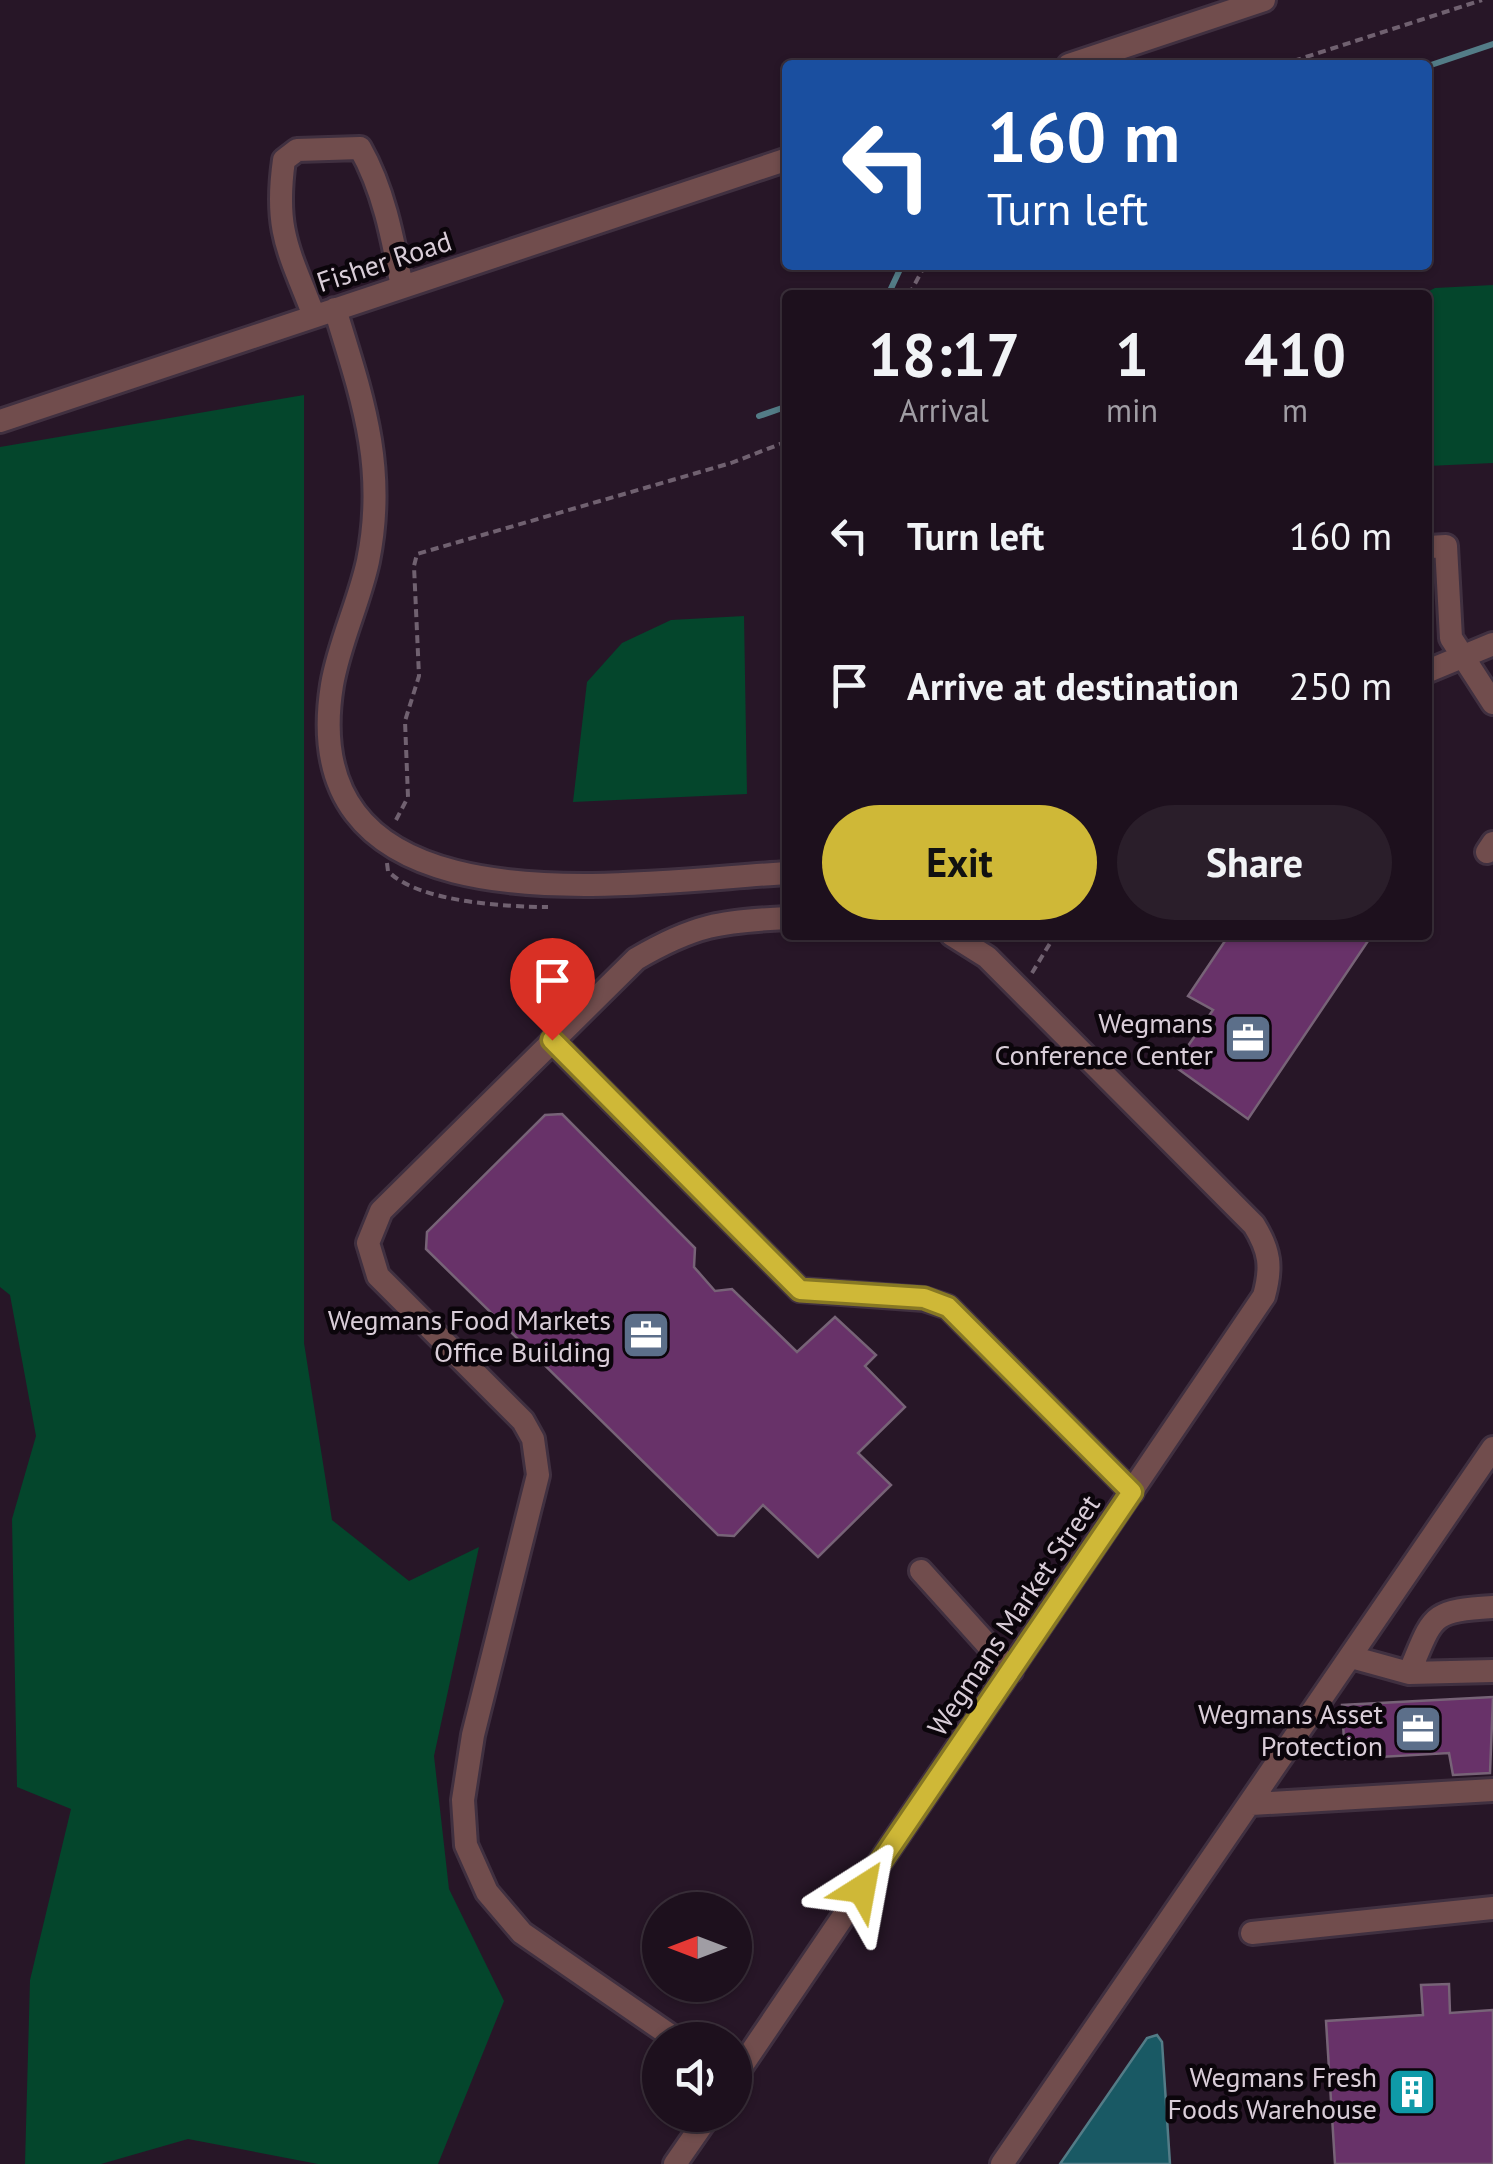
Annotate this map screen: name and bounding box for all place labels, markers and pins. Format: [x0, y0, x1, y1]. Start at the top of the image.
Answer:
pin [510, 938, 595, 1041]
place label: Wegmans Conference Center [995, 1004, 1213, 1073]
office icon: Wegmans Conference Center [1222, 1012, 1274, 1064]
place label: Wegmans Food Markets Office Building [328, 1301, 611, 1370]
office icon: Wegmans Food Markets Office Building [620, 1309, 672, 1361]
place label: Wegmans Asset Protection [1198, 1695, 1383, 1764]
office icon: Wegmans Asset Protection [1392, 1703, 1444, 1755]
place label: Wegmans Fresh Foods Warehouse [1168, 2058, 1377, 2127]
building icon: Wegmans Fresh Foods Warehouse [1386, 2066, 1438, 2118]

